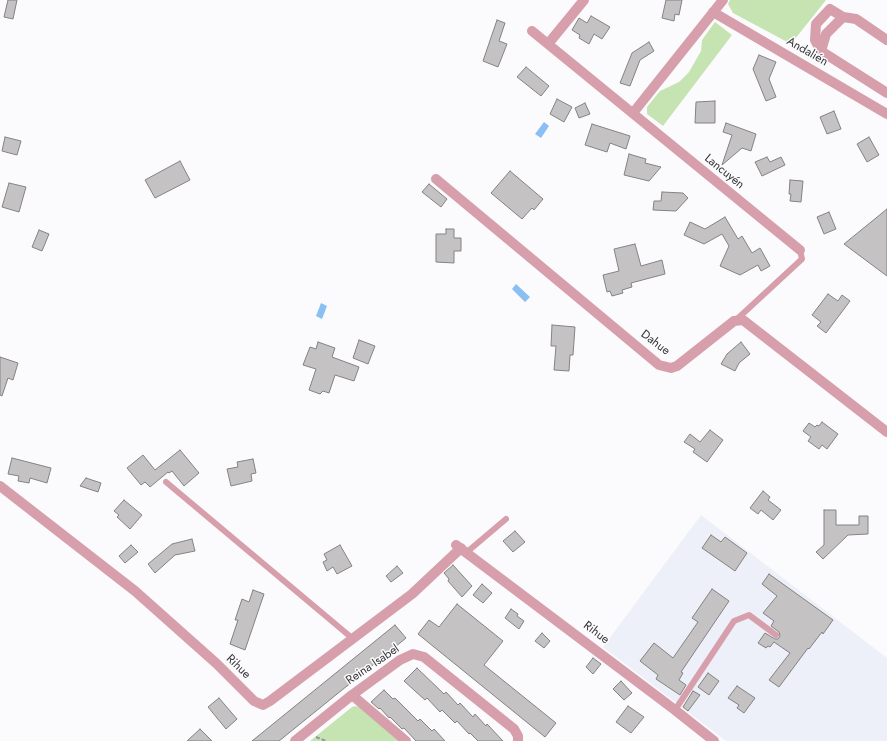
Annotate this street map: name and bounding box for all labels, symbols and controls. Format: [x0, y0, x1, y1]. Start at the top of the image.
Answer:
street label: Andalién [784, 34, 830, 70]
street label: Lancuyén [701, 152, 747, 192]
street label: Dahue [638, 327, 672, 359]
street label: Rihue [580, 619, 612, 647]
street label: Reina Isabel [344, 642, 402, 688]
street label: Rihue [223, 652, 253, 682]

